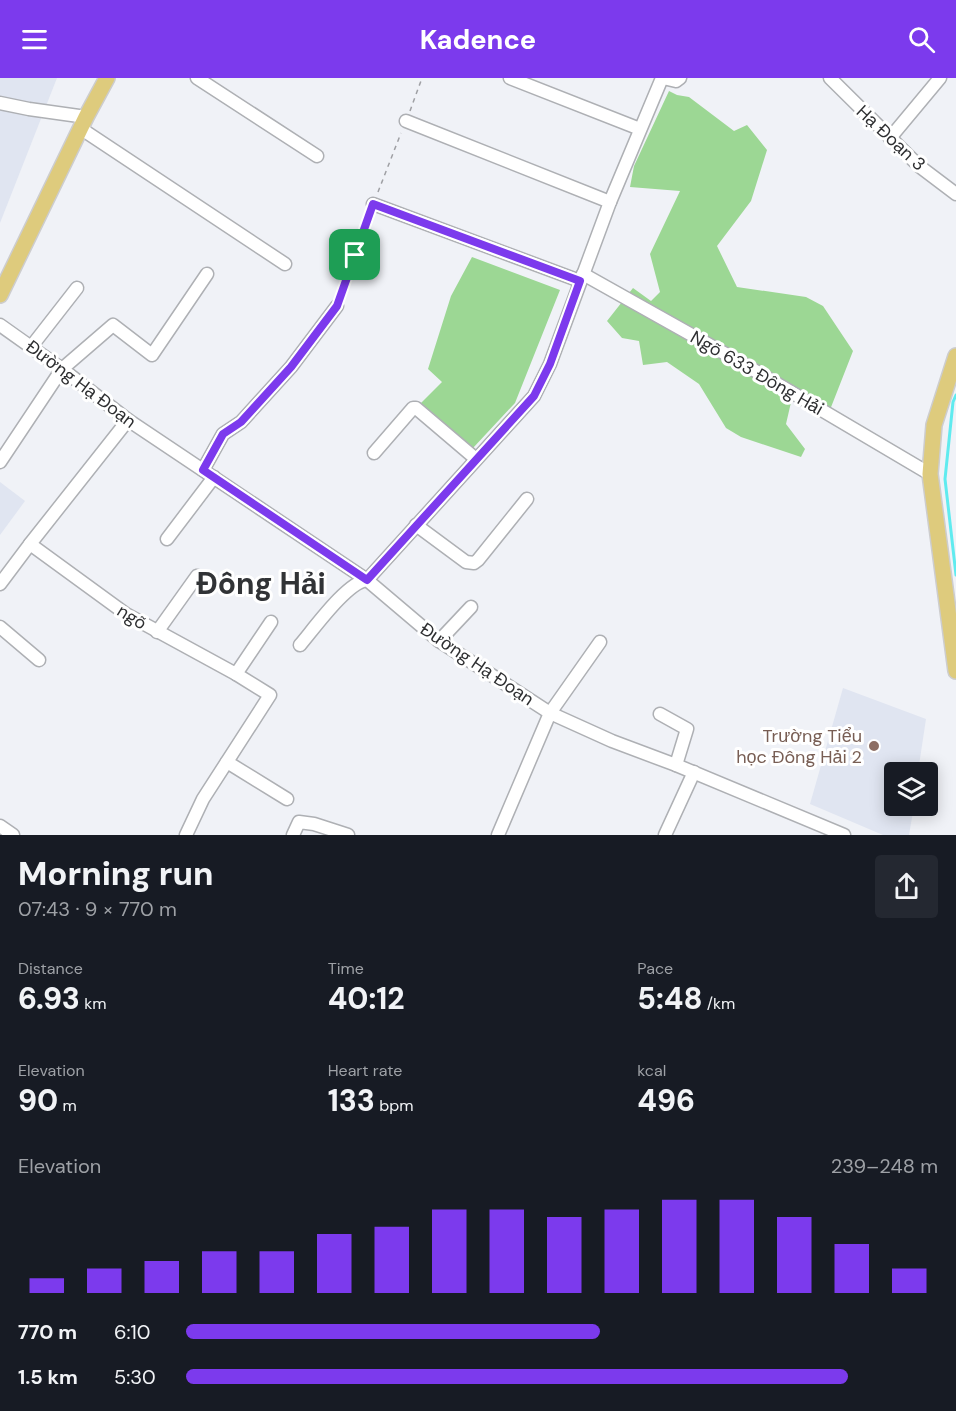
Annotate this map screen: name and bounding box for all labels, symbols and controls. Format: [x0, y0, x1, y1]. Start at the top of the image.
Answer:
text: Kadence [420, 22, 536, 57]
icon: menu [18, 23, 51, 56]
icon: search [905, 23, 938, 56]
street label: Hạ Đoạn 3 [851, 100, 931, 176]
pin [329, 229, 380, 280]
icon: arrive [338, 238, 371, 271]
street label: Ngõ 633 Đông Hải [686, 325, 828, 421]
street label: Đường Hạ Đoạn [21, 335, 141, 433]
district label: Đông Hải [196, 564, 326, 603]
street label: ngõ [113, 599, 151, 635]
street label: Đường Hạ Đoạn [415, 617, 539, 711]
place label: Trường Tiểu học Đông Hải 2 [736, 724, 862, 769]
marker: Trường Tiểu học Đông Hải 2 [867, 739, 881, 753]
map controls [884, 762, 938, 816]
button: layers [884, 762, 938, 816]
text: Morning run [18, 852, 213, 895]
button: share [875, 855, 938, 918]
text: 07:43 · 9 × 770 m [18, 896, 177, 922]
text: Distance [18, 958, 83, 979]
text: Time [328, 958, 364, 979]
text: Pace [637, 958, 673, 979]
text: 6.93 [18, 979, 80, 1018]
text: 40:12 [328, 979, 405, 1018]
text: 5:48 [637, 979, 703, 1018]
text: km [80, 993, 106, 1014]
text: /km [703, 993, 735, 1014]
text: Elevation [18, 1060, 85, 1081]
text: Heart rate [328, 1060, 402, 1081]
text: kcal [637, 1060, 666, 1081]
text: 90 [18, 1081, 58, 1120]
text: 133 [328, 1081, 375, 1120]
text: 496 [637, 1081, 695, 1120]
text: m [58, 1095, 77, 1116]
text: bpm [375, 1095, 414, 1116]
text: Elevation [18, 1153, 101, 1179]
text: 239–248 m [831, 1153, 938, 1179]
text: 770 m [18, 1319, 77, 1345]
text: 6:10 [114, 1319, 151, 1345]
text: 1.5 km [18, 1364, 78, 1390]
text: 5:30 [114, 1364, 156, 1390]

